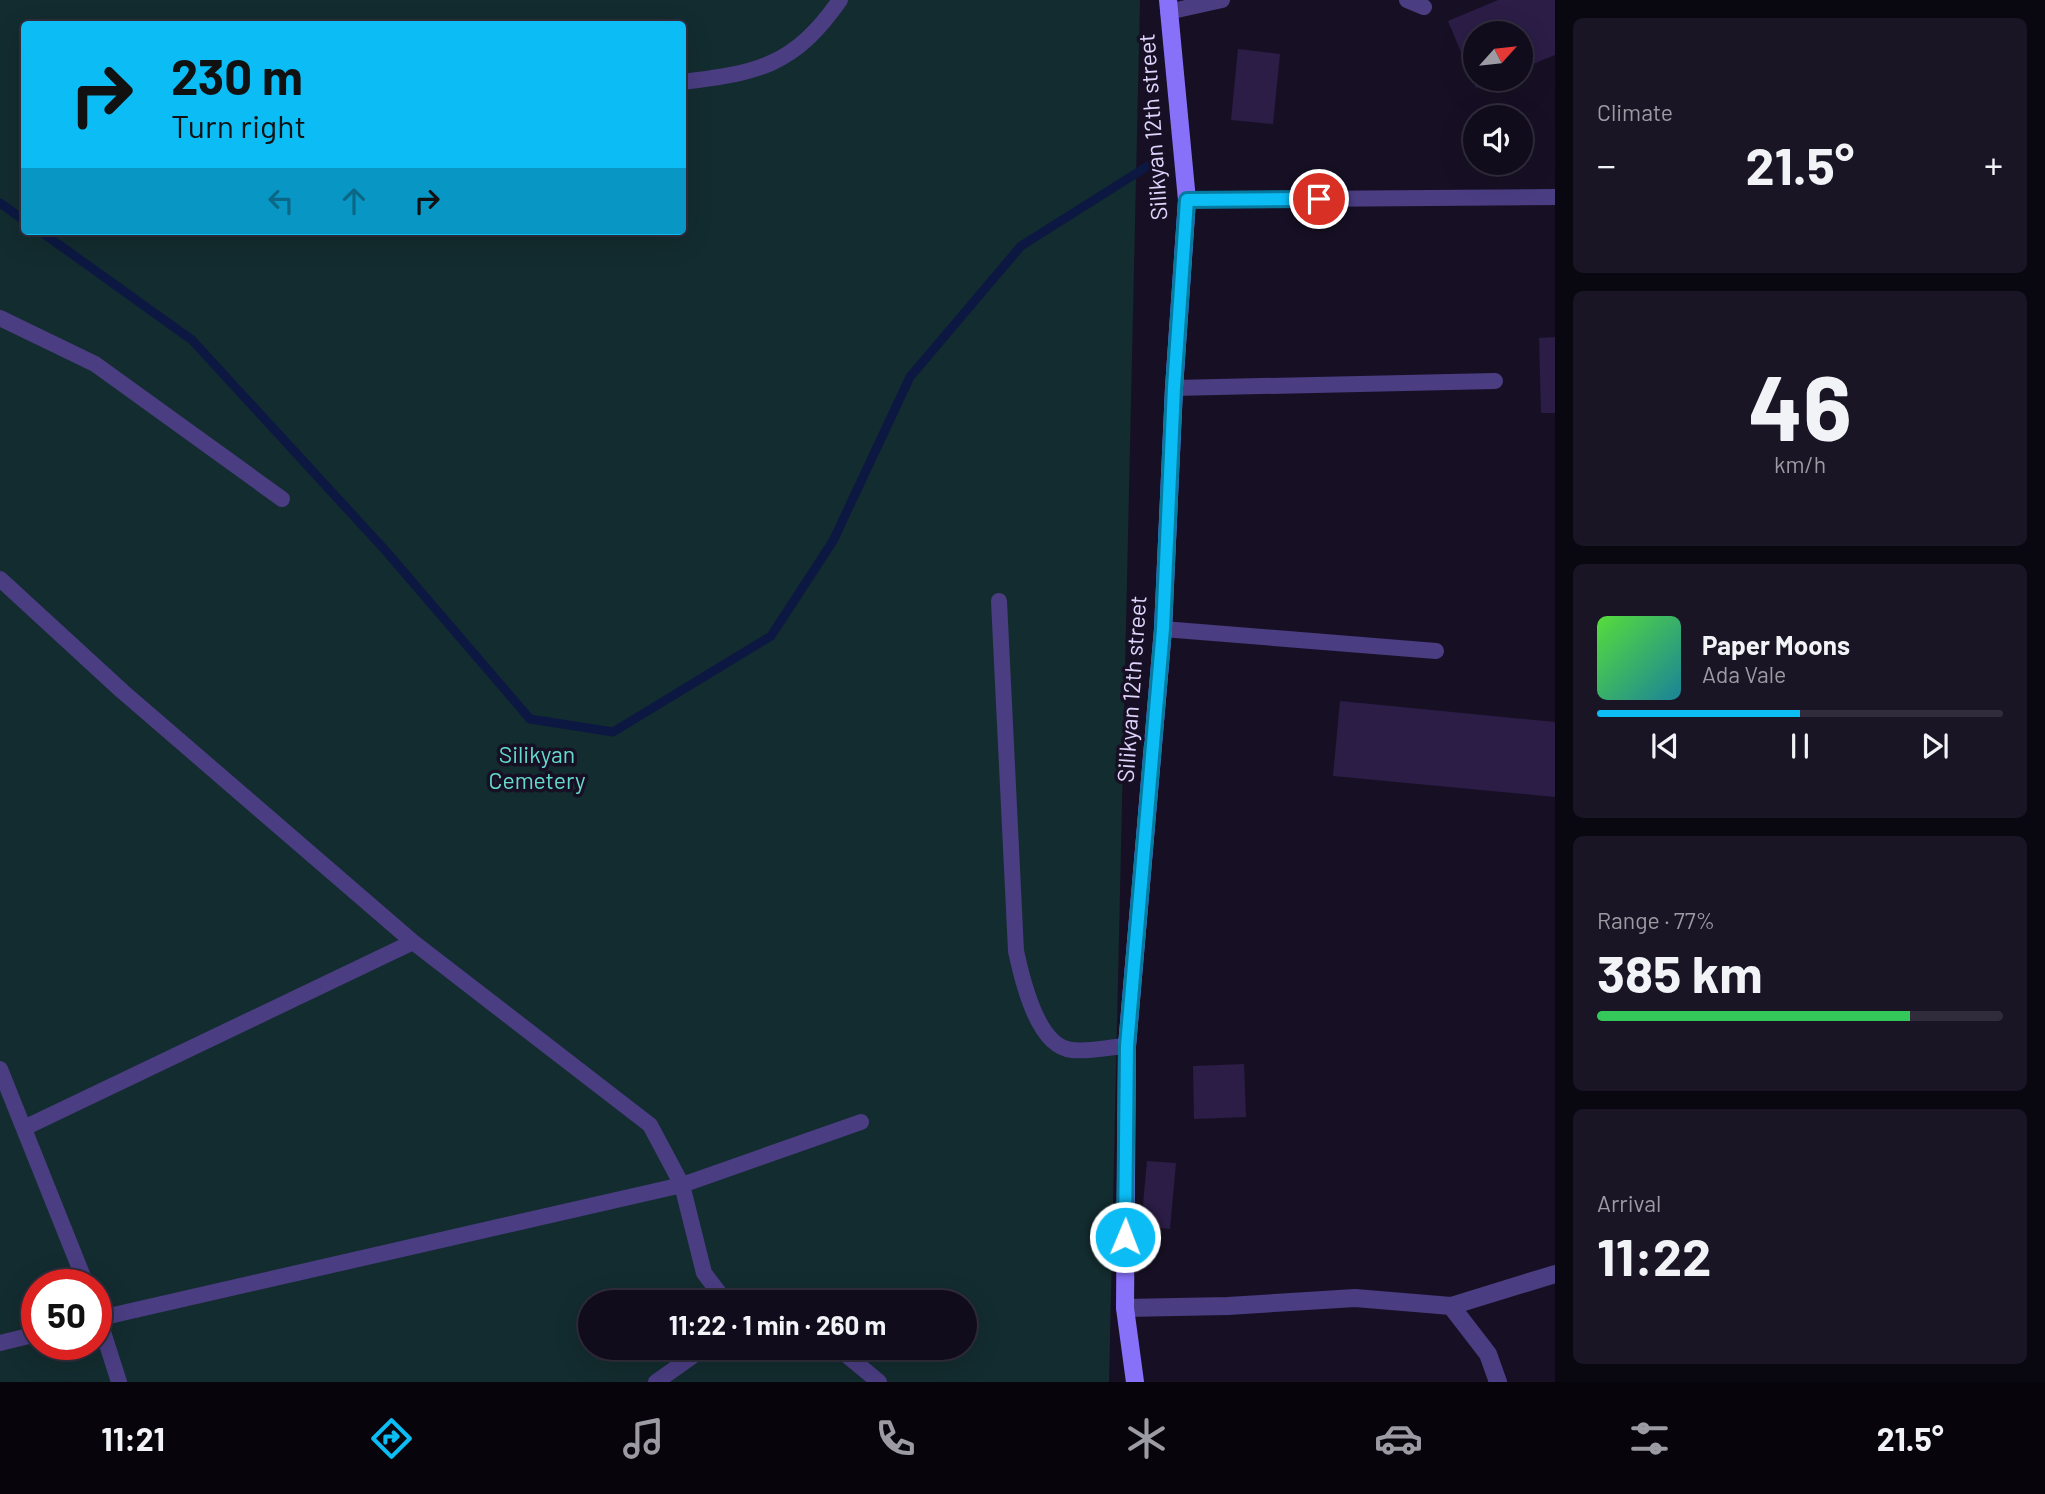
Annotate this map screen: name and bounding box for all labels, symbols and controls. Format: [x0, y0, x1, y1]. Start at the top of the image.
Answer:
north arrow [1463, 21, 1533, 91]
map controls [1463, 21, 1533, 175]
street label: Silikyan 12th street [1132, 33, 1172, 221]
text: 230 m [171, 46, 303, 105]
icon: right [56, 49, 147, 140]
text: Climate [1597, 98, 1673, 126]
button: sound [1463, 105, 1533, 175]
text: Turn right [171, 106, 306, 144]
text: 21.5° [1746, 133, 1854, 195]
text: − [1597, 141, 1616, 187]
text: + [1984, 141, 2003, 187]
pin [1289, 169, 1349, 229]
icon: arrive [1300, 180, 1338, 218]
icon: left [262, 182, 300, 220]
icon: ahead [335, 182, 373, 220]
icon: right [408, 182, 446, 220]
text: 46 [1748, 350, 1852, 459]
text: km/h [1774, 450, 1826, 478]
street label: Silikyan 12th street [1111, 595, 1151, 783]
text: Paper Moons [1702, 629, 1850, 660]
text: Ada Vale [1702, 660, 1786, 688]
icon: previous [1646, 727, 1684, 765]
icon: pause [1781, 727, 1819, 765]
icon: next [1916, 727, 1954, 765]
park label: Silikyan Cemetery [488, 740, 586, 794]
text: Range · 77% [1597, 906, 1715, 934]
text: 385 km [1597, 941, 1763, 1003]
text: Arrival [1597, 1189, 1661, 1217]
position arrow [1088, 1200, 1162, 1274]
text: 11:22 [1597, 1224, 1711, 1286]
speed limit sign: 50 [21, 1269, 112, 1360]
text: 11:22 · 1 min · 260 m [669, 1309, 886, 1340]
icon: directions [367, 1414, 416, 1463]
icon: music [619, 1414, 668, 1463]
icon: phone [871, 1414, 920, 1463]
icon: climate [1122, 1414, 1171, 1463]
icon: car [1374, 1414, 1423, 1463]
icon: filters [1625, 1414, 1674, 1463]
text: 11:21 [101, 1419, 165, 1457]
text: 21.5° [1877, 1419, 1944, 1457]

